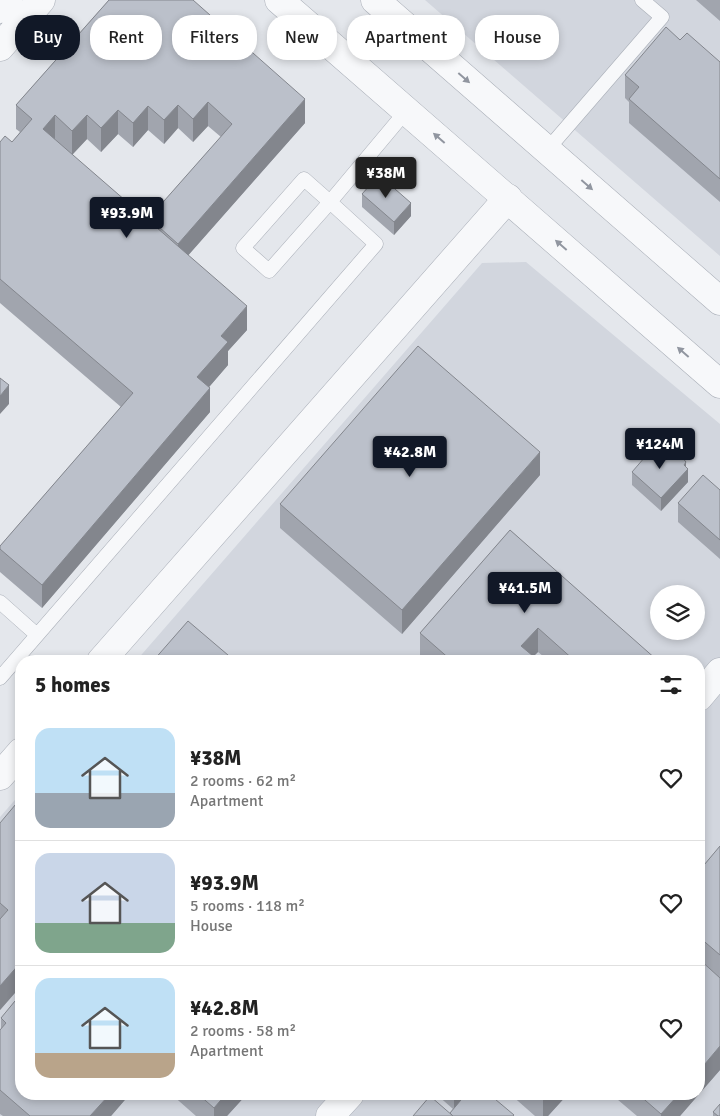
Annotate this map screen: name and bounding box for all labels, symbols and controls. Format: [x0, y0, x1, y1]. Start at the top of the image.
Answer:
chip: Buy [15, 15, 80, 60]
chip: Rent [90, 15, 162, 60]
chip: Filters [172, 15, 257, 60]
chip: New [267, 15, 337, 60]
chip: Apartment [347, 15, 465, 60]
chip: House [475, 15, 559, 60]
one-way arrow [458, 72, 470, 84]
one-way arrow [433, 132, 445, 144]
pin: ¥38M [356, 156, 416, 199]
text: ¥38M [366, 163, 406, 183]
one-way arrow [580, 179, 593, 190]
pin: ¥93.9M [86, 196, 168, 239]
text: ¥93.9M [101, 203, 153, 223]
one-way arrow [555, 240, 567, 251]
one-way arrow [677, 346, 690, 357]
pin: ¥124M [625, 428, 695, 470]
text: ¥124M [636, 434, 684, 454]
pin: ¥42.8M [369, 436, 451, 478]
text: ¥42.8M [384, 442, 436, 462]
pin: ¥41.5M [484, 572, 566, 614]
text: ¥41.5M [499, 578, 551, 598]
map controls [650, 585, 705, 640]
button: layers [650, 585, 705, 640]
icon: filters [657, 671, 685, 699]
text: 5 homes [35, 672, 110, 698]
text: ¥38M [190, 745, 242, 771]
icon: home [75, 748, 135, 808]
icon: heart [657, 764, 685, 792]
text: 2 rooms · 62 m² [190, 771, 296, 791]
text: Apartment [190, 791, 263, 811]
text: ¥93.9M [190, 870, 259, 896]
icon: home [75, 873, 135, 933]
icon: heart [657, 889, 685, 917]
text: 5 rooms · 118 m² [190, 896, 305, 916]
text: House [190, 916, 233, 936]
text: ¥42.8M [190, 995, 259, 1021]
icon: home [75, 998, 135, 1058]
icon: heart [657, 1014, 685, 1042]
text: 2 rooms · 58 m² [190, 1021, 296, 1041]
text: Apartment [190, 1041, 263, 1061]

